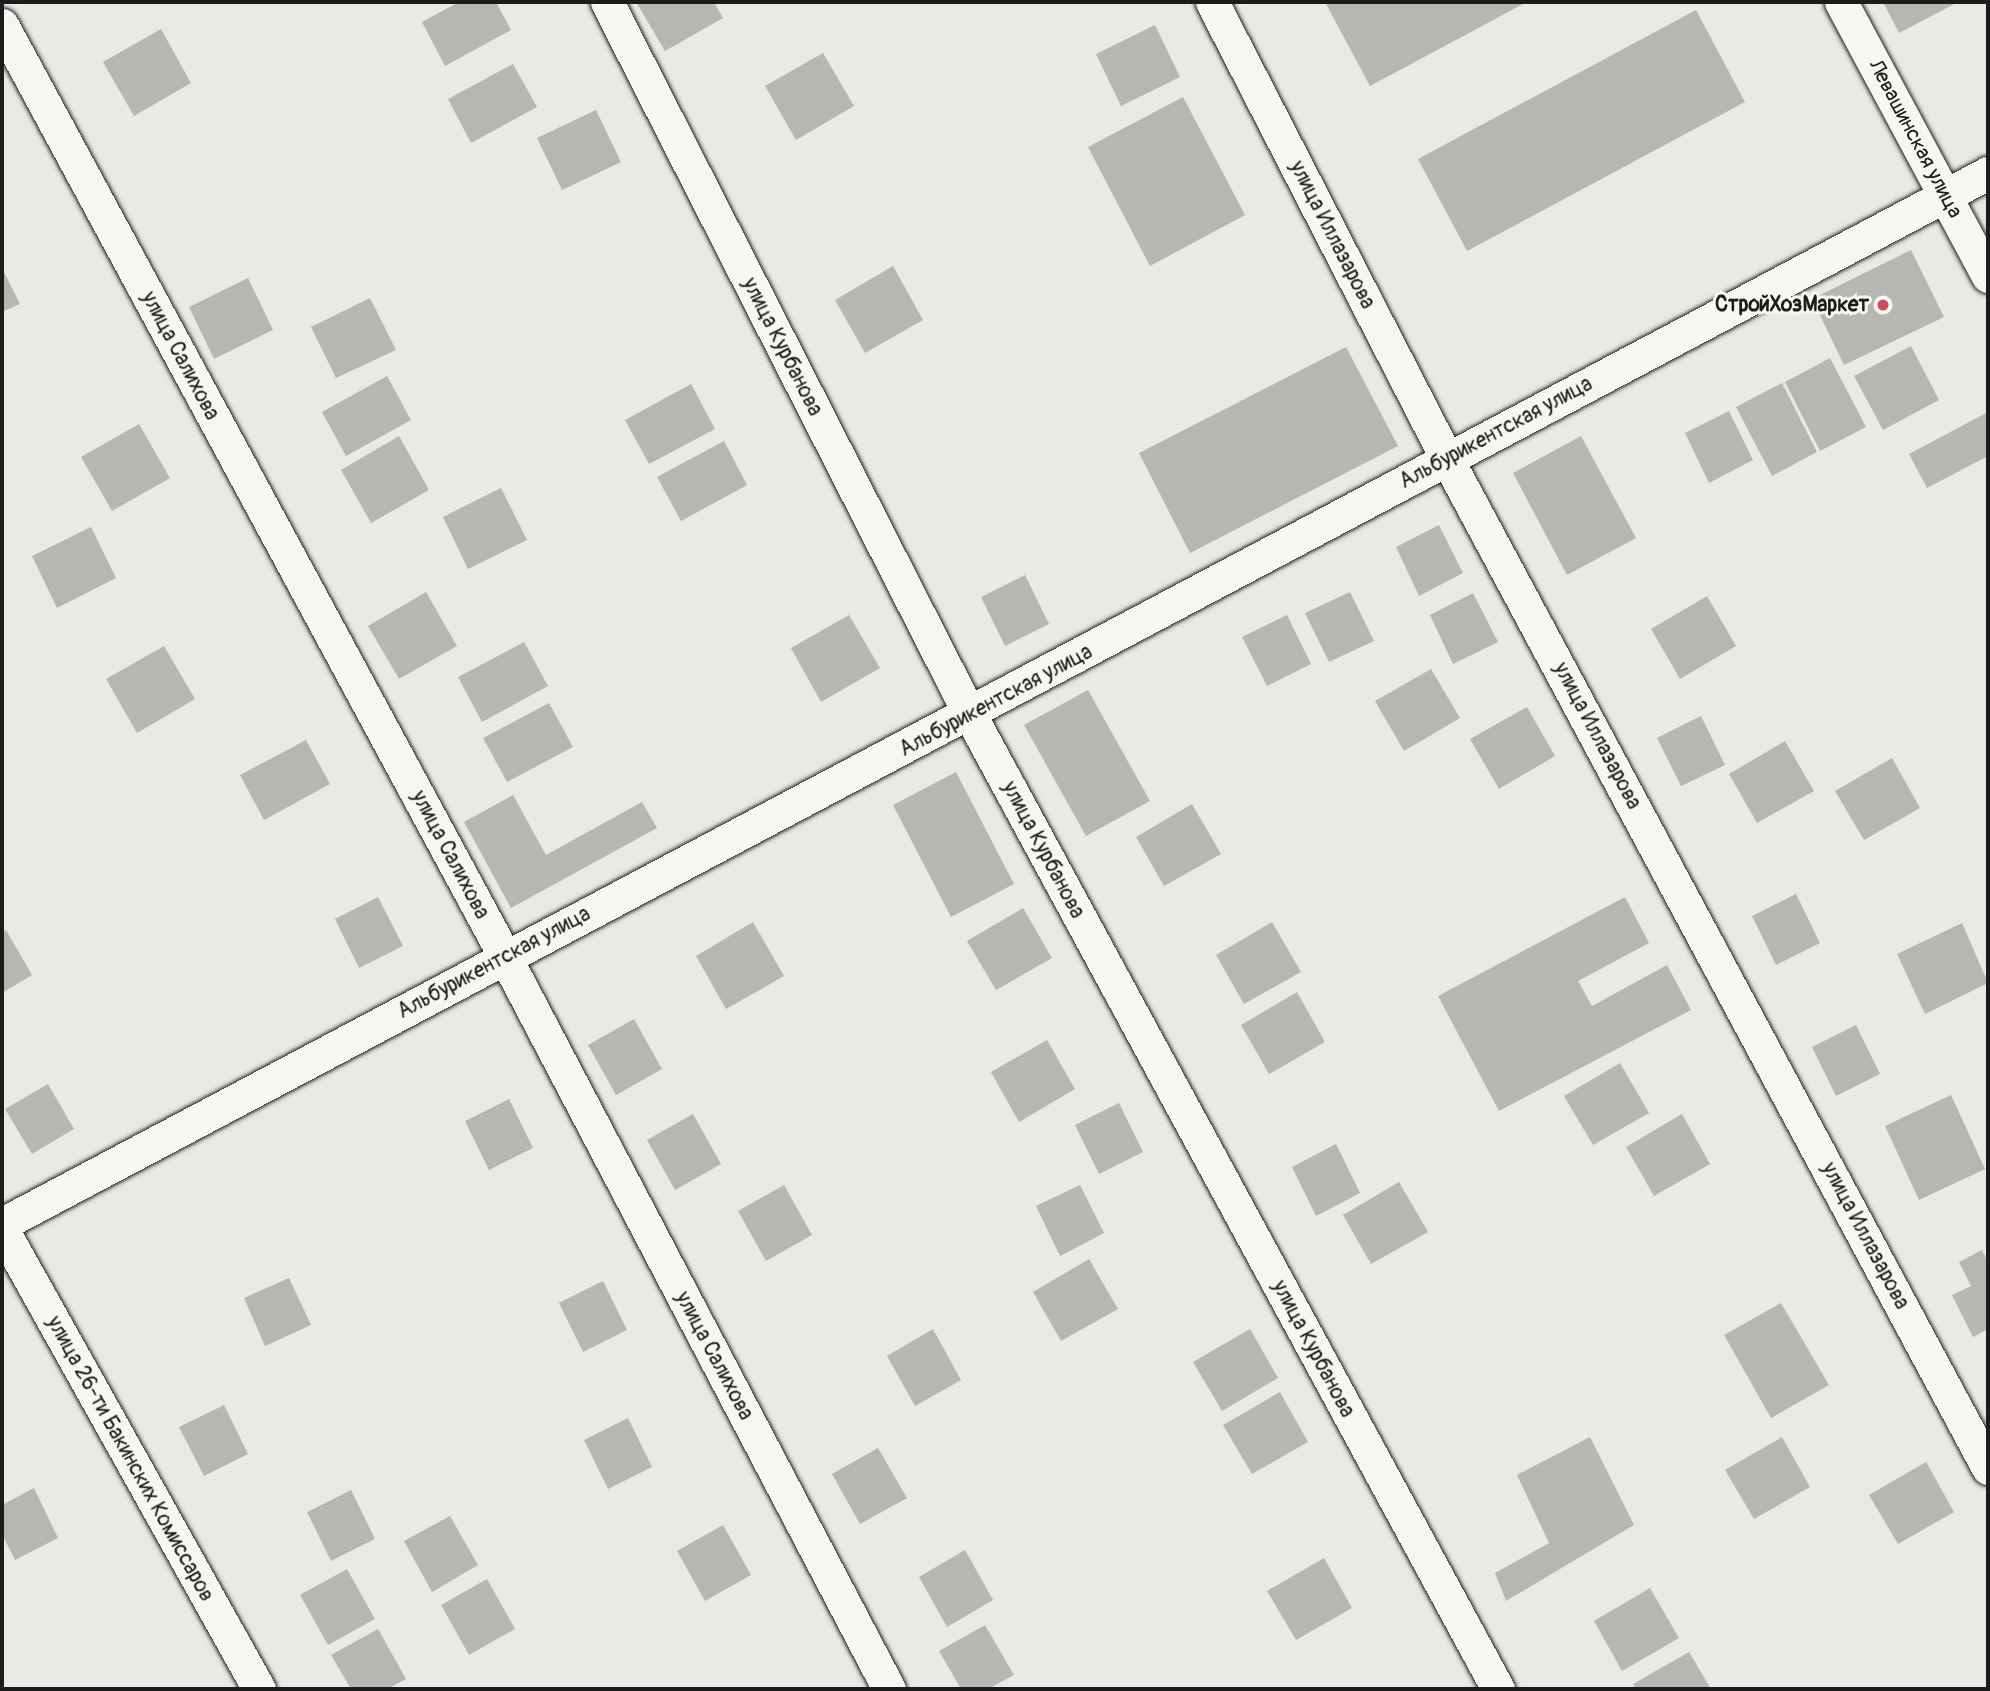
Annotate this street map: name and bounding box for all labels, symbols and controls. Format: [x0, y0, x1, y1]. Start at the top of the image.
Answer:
street label: Левашинская улица [1863, 56, 1967, 222]
street label: улица Иллазарова [1284, 157, 1380, 313]
street label: улица Курбанова [736, 274, 828, 420]
street label: улица Салихова [136, 287, 224, 425]
place label: СтройХозМаркет [1715, 292, 1869, 318]
marker: СтройХозМаркет [1875, 297, 1891, 313]
street label: Альбурикентская улица [1395, 371, 1597, 495]
street label: Альбурикентская улица [895, 639, 1097, 763]
street label: улица Иллазарова [1548, 658, 1646, 814]
street label: улица Курбанова [996, 777, 1090, 923]
street label: улица Салихова [406, 786, 494, 924]
street label: Альбурикентская улица [393, 901, 595, 1025]
street label: улица Иллазарова [1816, 1158, 1914, 1314]
street label: улица Курбанова [1266, 1276, 1360, 1422]
street label: улица Салихова [670, 1287, 758, 1425]
street label: улица 26-ти Бакинских Комиссаров [41, 1312, 219, 1606]

